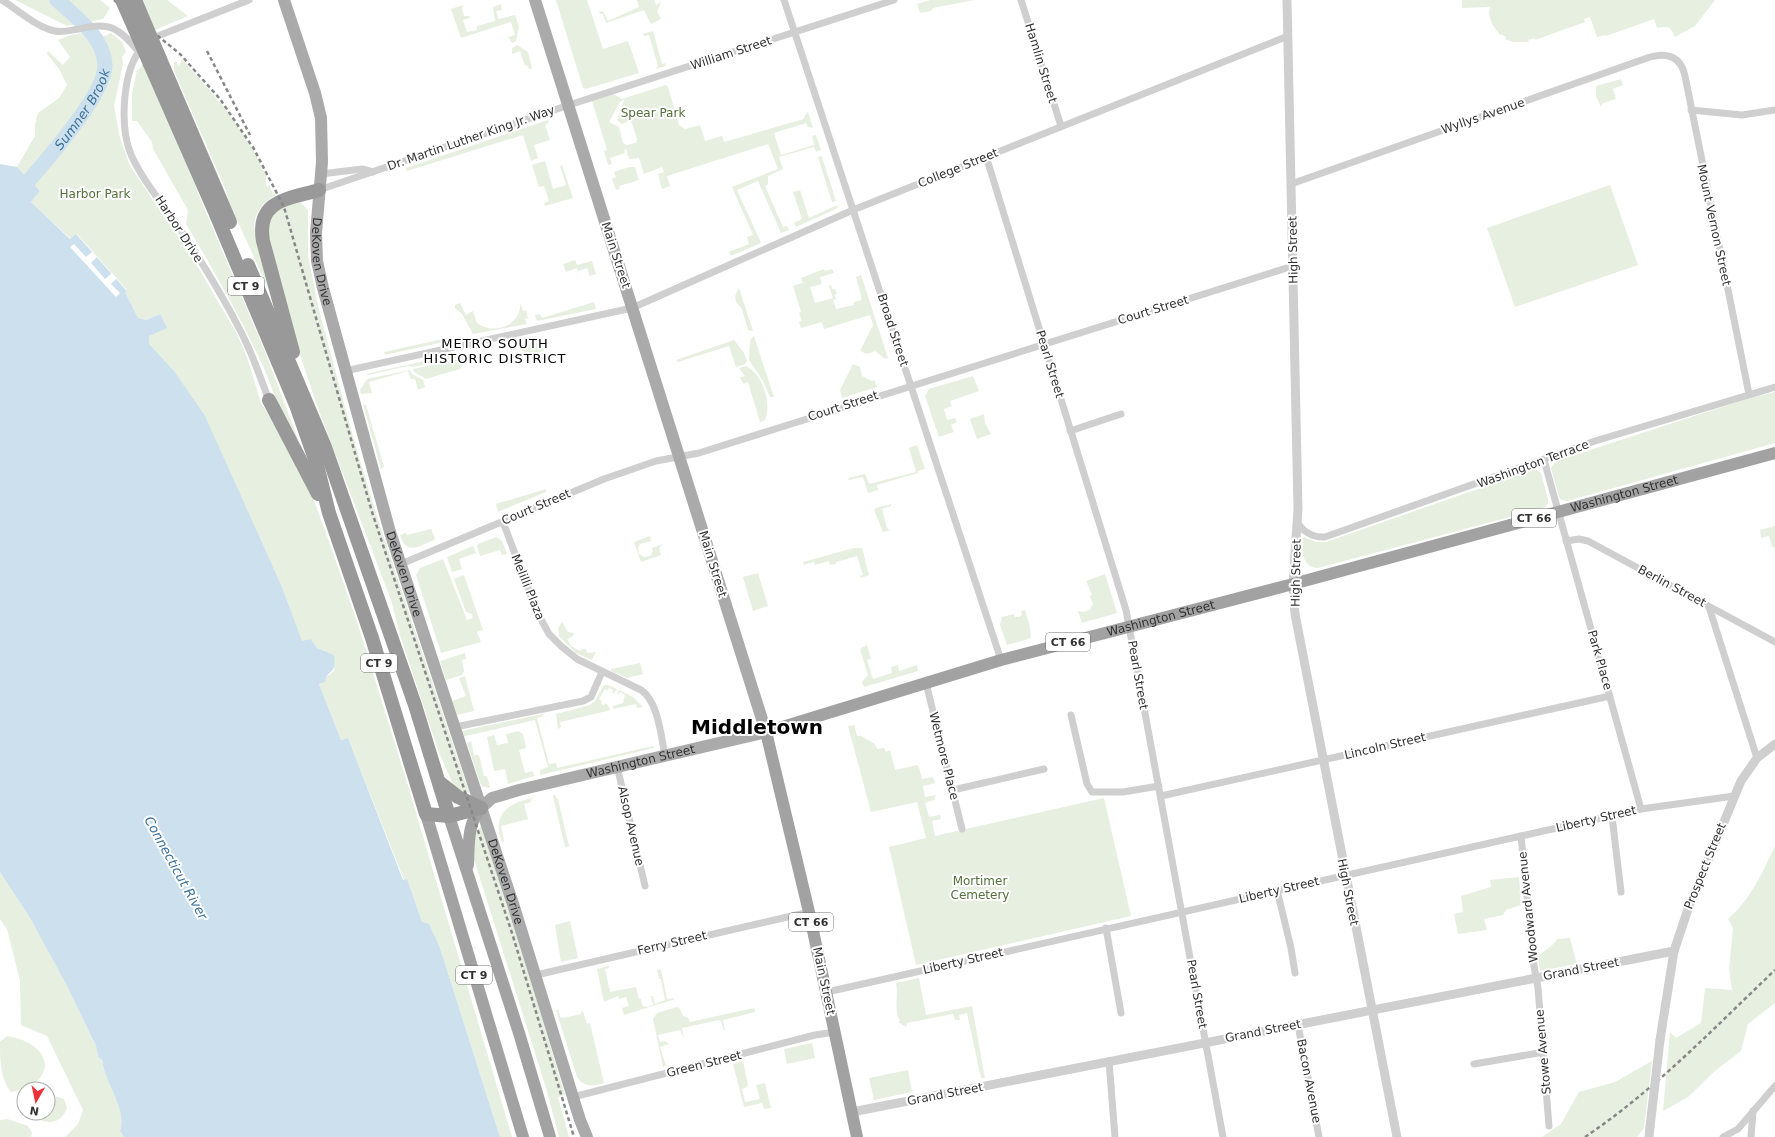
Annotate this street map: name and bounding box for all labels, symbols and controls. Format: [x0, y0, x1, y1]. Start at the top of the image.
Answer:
street label: Hamlin Street [1022, 21, 1060, 105]
street label: William Street [689, 33, 774, 73]
water label: Sumner Brook [51, 67, 112, 152]
street label: Wyllys Avenue [1440, 95, 1526, 137]
street label: Dr. Martin Luther King Jr. Way [385, 103, 557, 173]
park label: Spear Park [621, 106, 685, 120]
street label: College Street [916, 145, 1000, 190]
street label: Mount Vernon Street [1694, 163, 1734, 287]
park label: Harbor Park [60, 187, 131, 201]
street label: Harbor Drive [152, 193, 206, 265]
street label: High Street [1285, 216, 1301, 284]
street label: DeKoven Drive [309, 217, 334, 307]
street label: Main Street [599, 220, 633, 290]
road number: CT 9 [228, 277, 264, 295]
street label: Broad Street [875, 292, 911, 368]
street label: Court Street [1116, 293, 1190, 327]
street label: Pearl Street [1033, 328, 1067, 400]
district label: METRO SOUTH HISTORIC DISTRICT [423, 336, 567, 366]
street label: Court Street [806, 388, 880, 424]
street label: Washington Terrace [1475, 437, 1591, 491]
street label: Washington Street [1569, 473, 1680, 515]
street label: Court Street [500, 486, 573, 528]
road number: CT 66 [1512, 509, 1556, 527]
street label: DeKoven Drive [383, 529, 425, 619]
street label: Main Street [696, 529, 730, 599]
street label: High Street [1288, 539, 1304, 607]
street label: Melilli Plaza [508, 552, 548, 622]
street label: Berlin Street [1636, 562, 1709, 610]
street label: Washington Street [1105, 598, 1216, 639]
street label: Park Place [1585, 628, 1615, 692]
road number: CT 66 [1046, 633, 1090, 651]
street label: Pearl Street [1125, 639, 1151, 711]
road number: CT 9 [361, 654, 397, 672]
street label: Wetmore Place [926, 711, 962, 801]
district label: Middletown [691, 715, 823, 739]
street label: Lincoln Street [1343, 730, 1427, 762]
street label: Washington Street [585, 742, 697, 781]
street label: Alsop Avenue [615, 785, 647, 867]
street label: Liberty Street [1554, 803, 1638, 835]
water label: Connecticut River [141, 814, 211, 924]
street label: Prospect Street [1681, 821, 1729, 911]
street label: DeKoven Drive [485, 837, 526, 926]
street label: Woodward Avenue [1515, 851, 1541, 963]
street label: High Street [1335, 857, 1361, 927]
park label: Mortimer Cemetery [951, 874, 1009, 902]
street label: Liberty Street [1237, 874, 1321, 906]
road number: CT 66 [789, 913, 833, 931]
street label: Ferry Street [636, 928, 708, 958]
street label: Liberty Street [921, 945, 1005, 977]
street label: Main Street [810, 946, 838, 1016]
street label: Grand Street [1542, 955, 1620, 983]
street label: Pearl Street [1184, 958, 1210, 1030]
road number: CT 9 [456, 966, 492, 984]
street label: Stowe Avenue [1532, 1009, 1554, 1095]
street label: Grand Street [1224, 1017, 1302, 1045]
street label: Bacon Avenue [1294, 1038, 1324, 1124]
street label: Green Street [665, 1048, 743, 1080]
street label: Grand Street [906, 1080, 984, 1108]
north arrow [16, 1081, 56, 1121]
text: N [29, 1103, 40, 1118]

